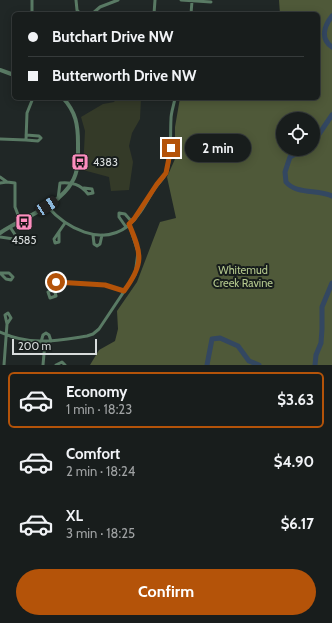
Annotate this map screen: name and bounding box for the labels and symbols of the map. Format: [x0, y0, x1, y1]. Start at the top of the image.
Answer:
callout: 2 min [185, 134, 251, 162]
route end [162, 139, 180, 157]
bus stop icon: 4383 [70, 152, 90, 172]
place label: 4383 [93, 155, 118, 169]
car [34, 194, 60, 218]
bus stop icon: 4585 [14, 212, 34, 232]
place label: 4585 [12, 233, 37, 247]
park label: Whitemud Creek Ravine [213, 263, 273, 290]
route start [47, 273, 65, 291]
scale bar [12, 337, 97, 356]

